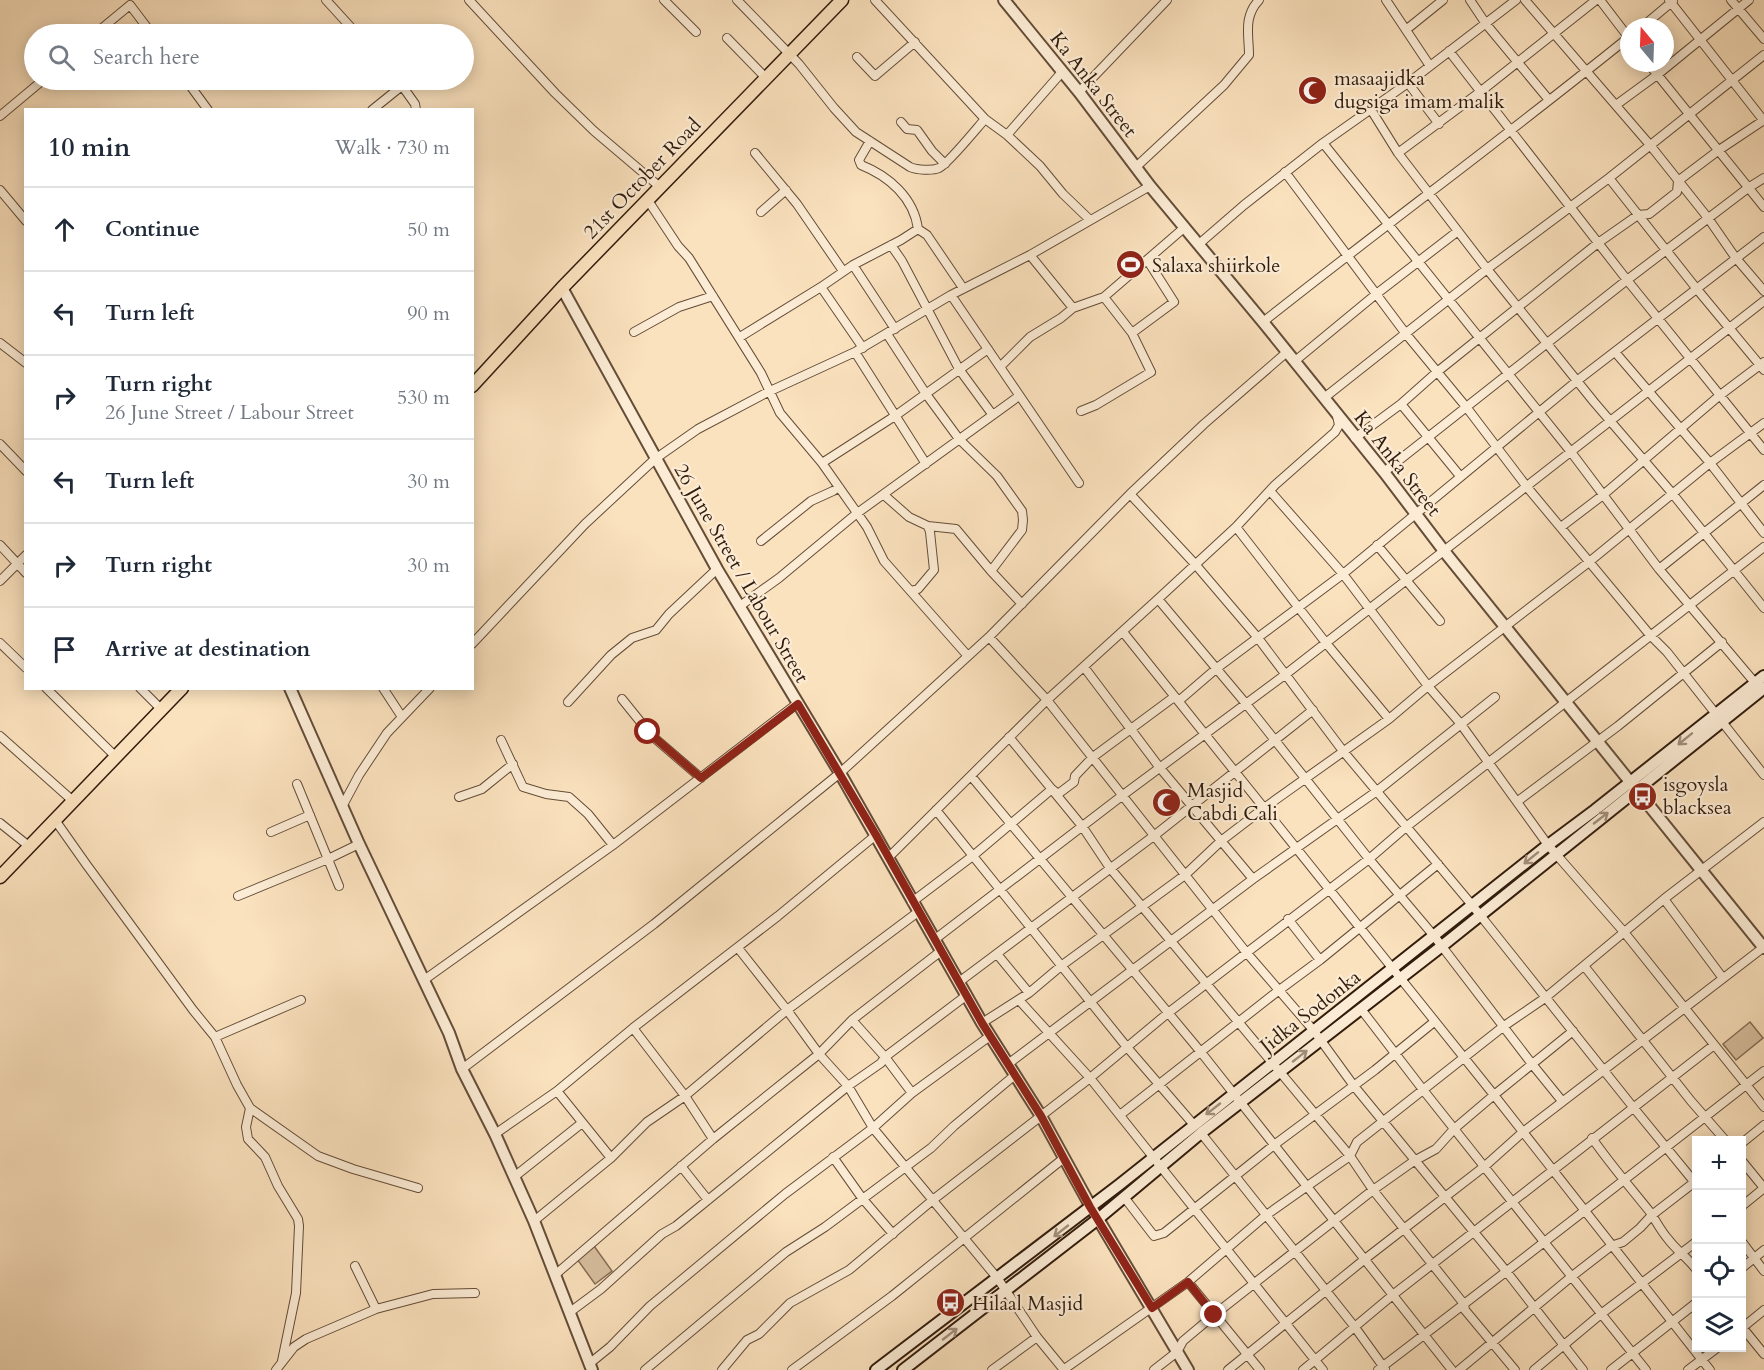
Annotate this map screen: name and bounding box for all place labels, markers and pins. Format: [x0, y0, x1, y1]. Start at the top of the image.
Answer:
place label: masaajidka dugsiga imam malik [1334, 65, 1505, 115]
mosque icon: masaajidka dugsiga imam malik [1297, 74, 1329, 106]
sports icon: Salaxa shiirkole [1115, 249, 1147, 281]
place label: Salaxa shiirkole [1152, 252, 1280, 279]
place label: isgoysla blacksea [1663, 771, 1732, 821]
place label: Masjid Cabdi Cali [1187, 777, 1278, 827]
bus stop icon: isgoysla blacksea [1626, 780, 1658, 812]
mosque icon: Masjid Cabdi Cali [1150, 786, 1182, 818]
bus stop icon: Hilaal Masjid [935, 1287, 967, 1319]
place label: Hilaal Masjid [972, 1290, 1084, 1317]

